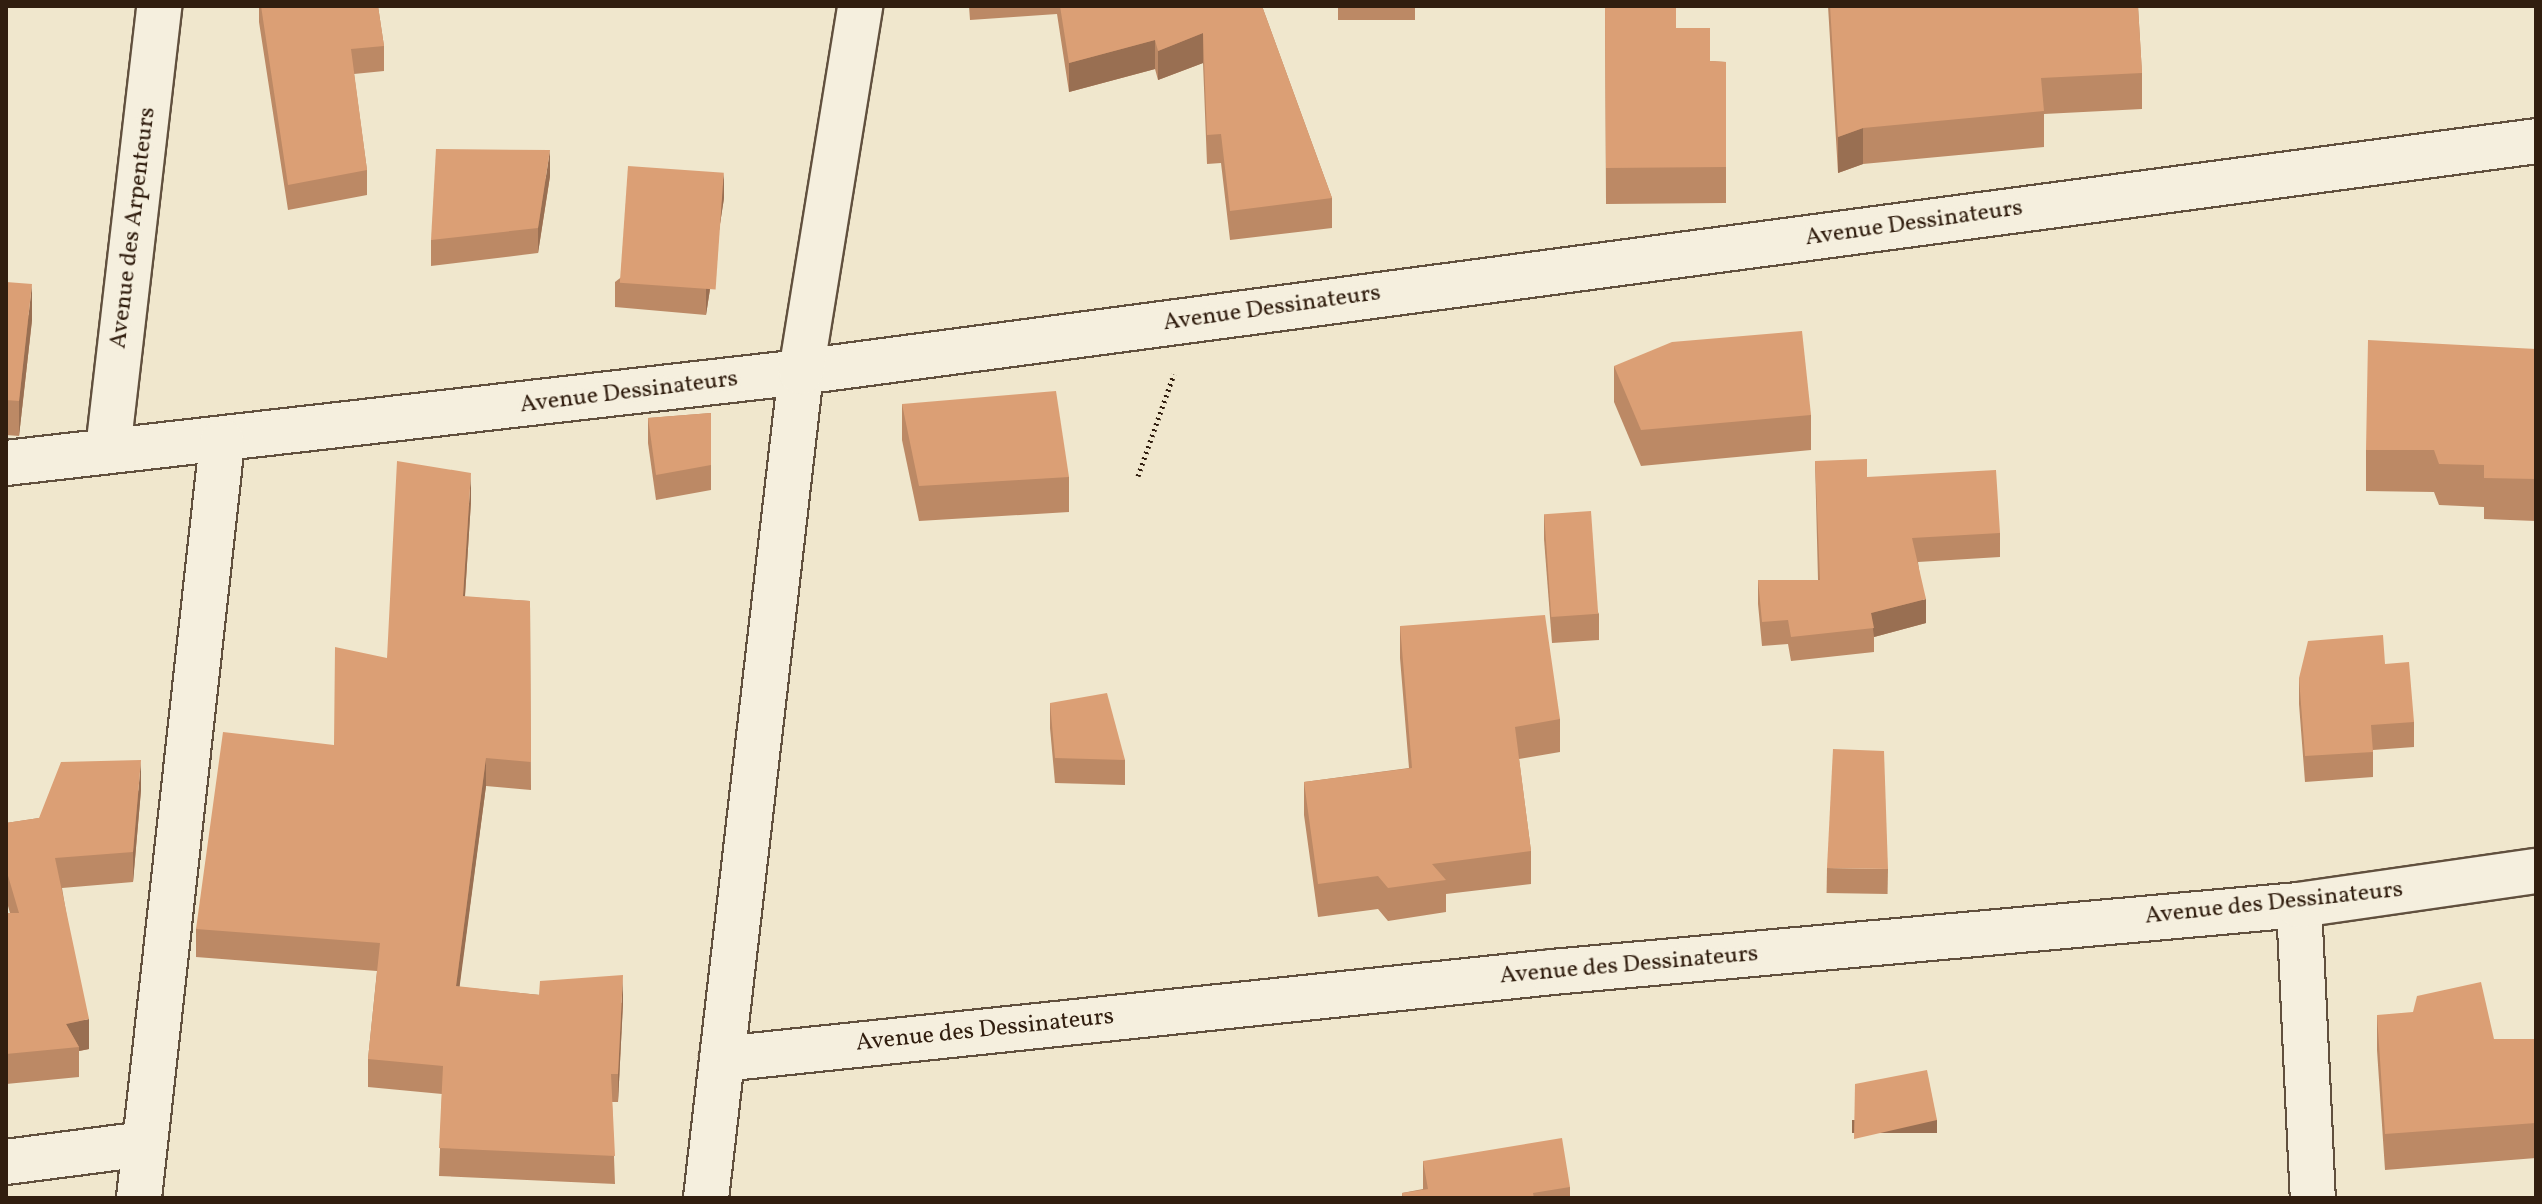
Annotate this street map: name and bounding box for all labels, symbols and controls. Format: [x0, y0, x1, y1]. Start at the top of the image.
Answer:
street label: Avenue des Arpenteurs [105, 106, 163, 350]
street label: Avenue Dessinateurs [1803, 194, 2025, 254]
street label: Avenue Dessinateurs [1161, 279, 1383, 339]
street label: Avenue Dessinateurs [518, 365, 740, 421]
street label: Avenue des Dessinateurs [2144, 876, 2404, 932]
street label: Avenue des Dessinateurs [1499, 940, 1759, 992]
street label: Avenue des Dessinateurs [855, 1003, 1115, 1059]

